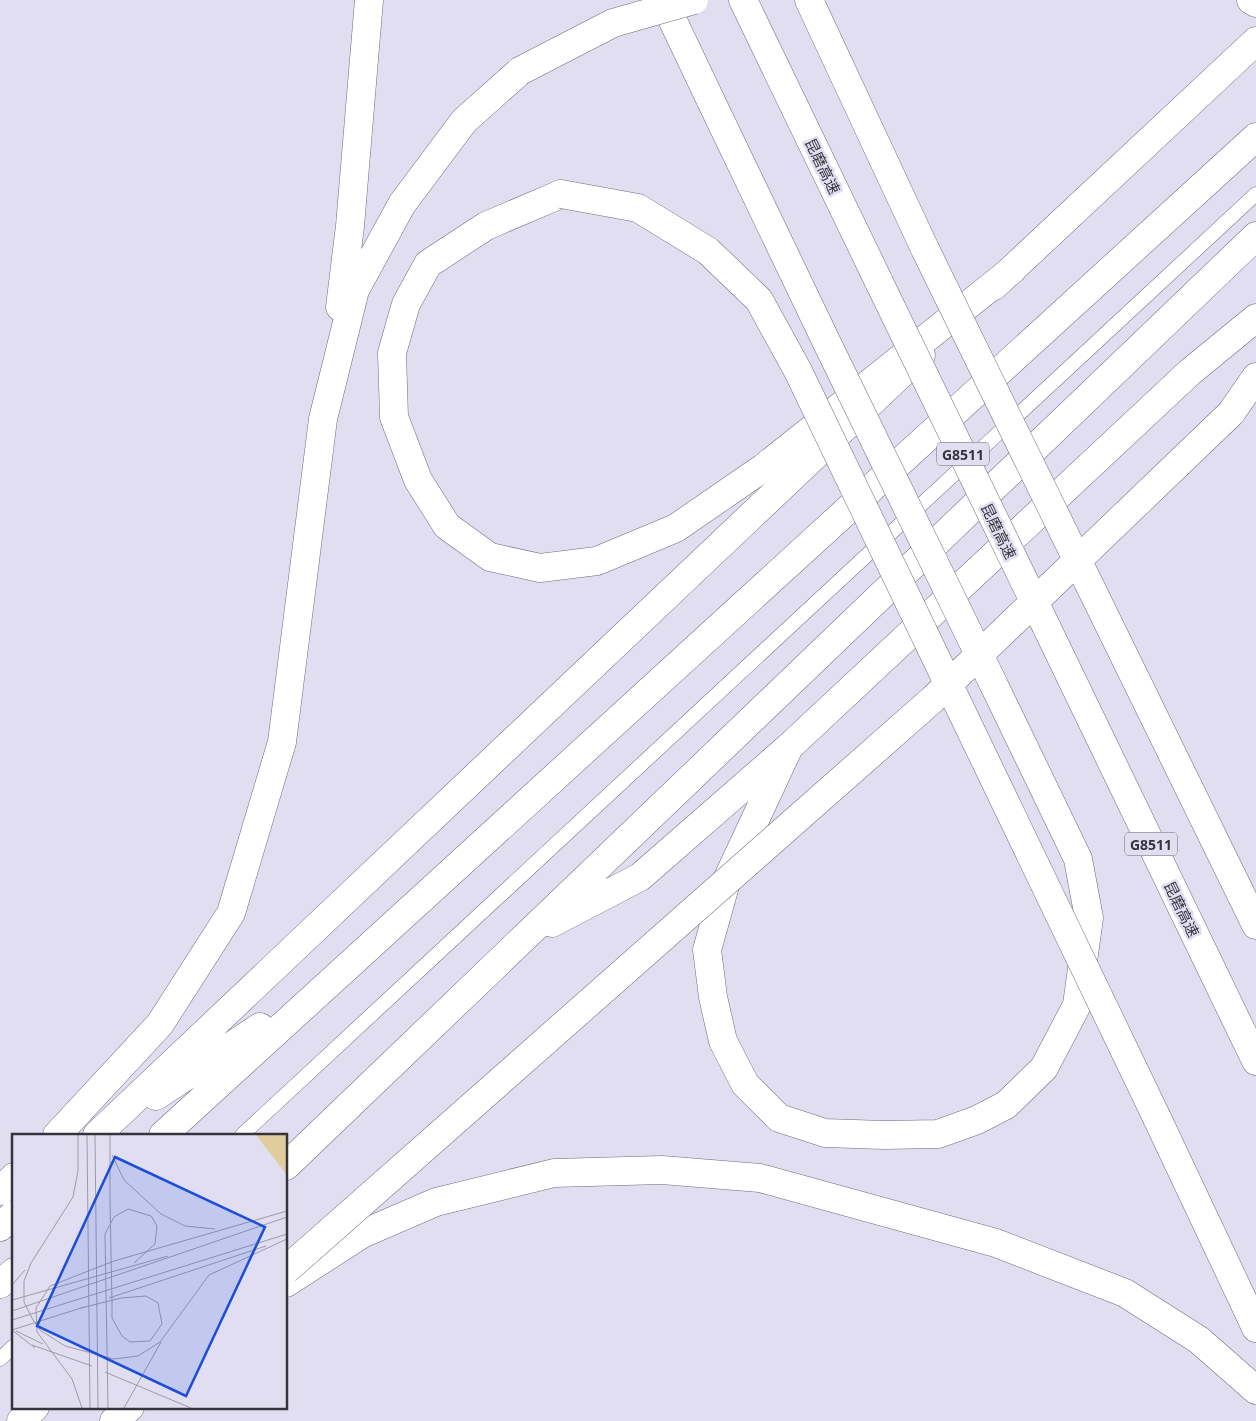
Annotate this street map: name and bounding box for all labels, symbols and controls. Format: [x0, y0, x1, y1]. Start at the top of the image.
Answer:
street label: 昆磨高速 [801, 135, 845, 197]
road number: G8511 [937, 442, 989, 466]
street label: 昆磨高速 [977, 500, 1021, 562]
road number: G8511 [1125, 832, 1177, 856]
street label: 昆磨高速 [1160, 878, 1204, 940]
inset map [12, 1134, 288, 1408]

